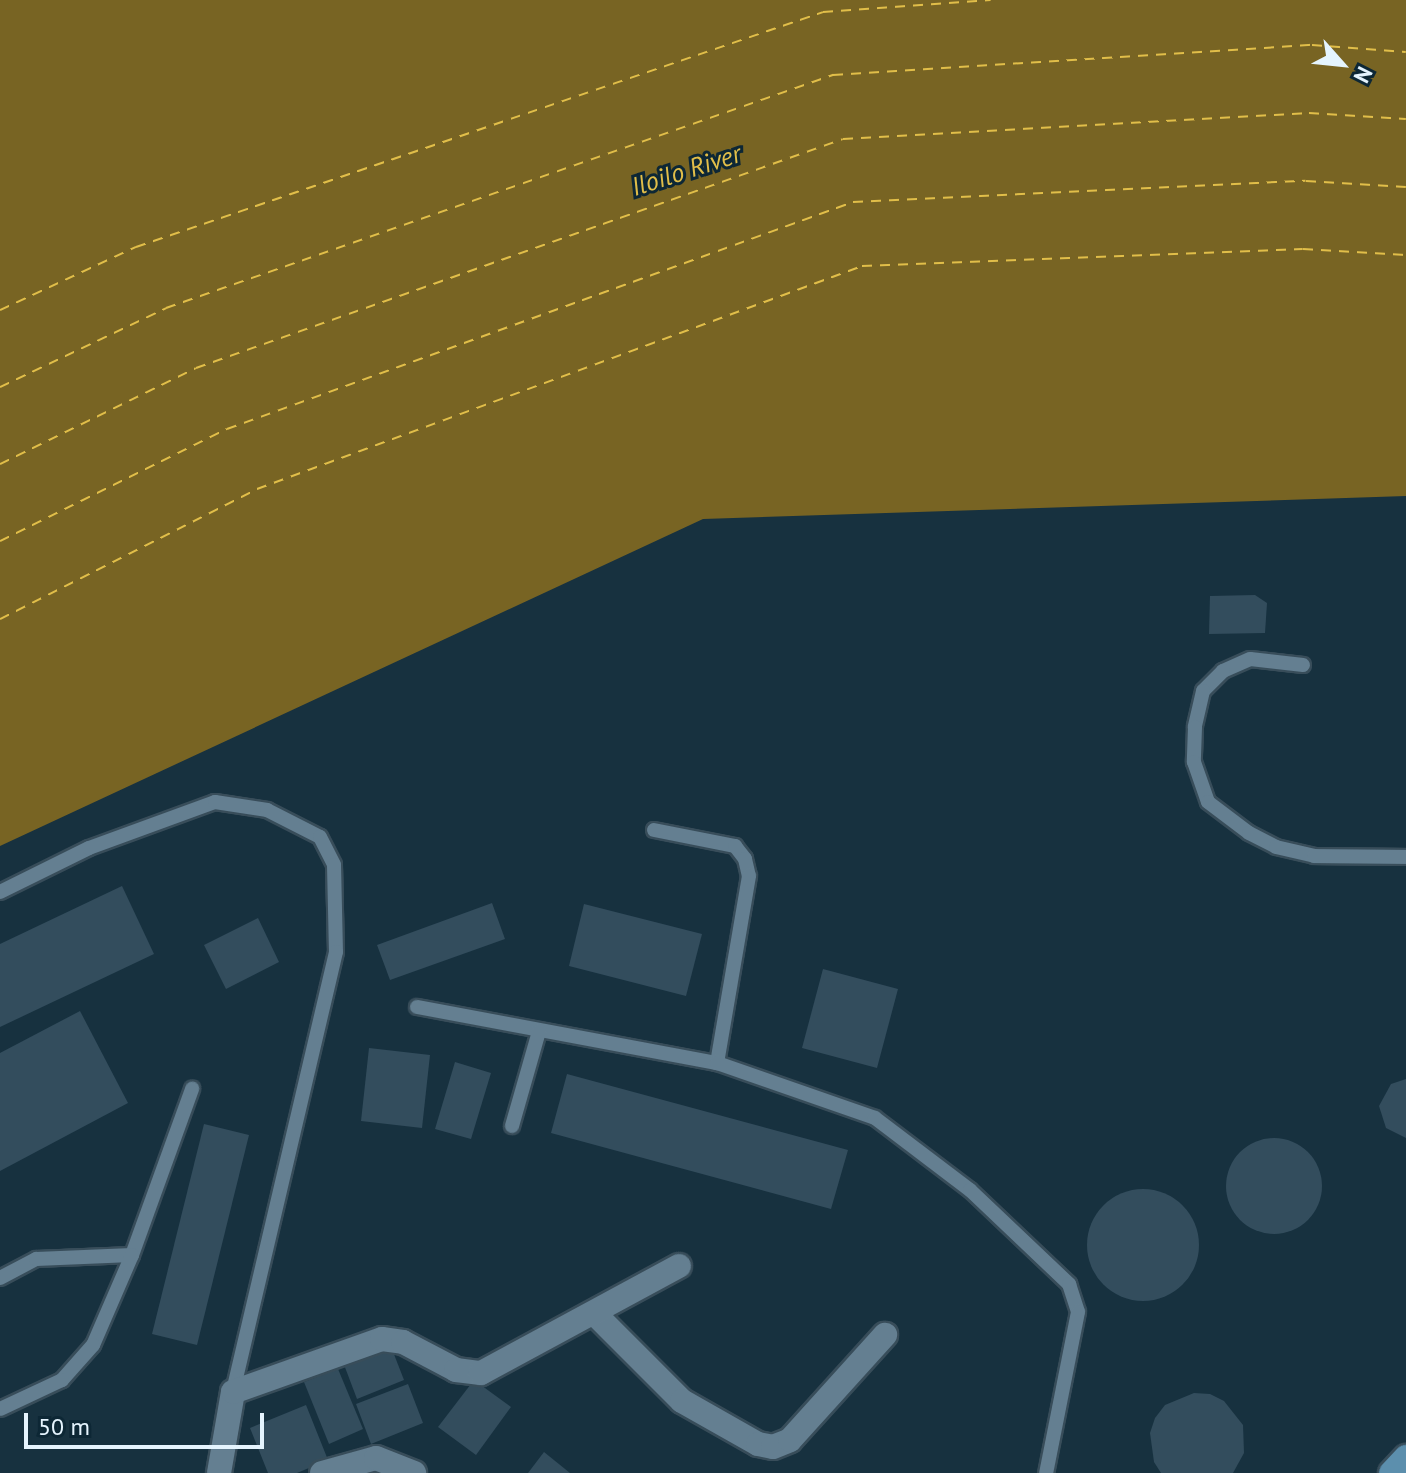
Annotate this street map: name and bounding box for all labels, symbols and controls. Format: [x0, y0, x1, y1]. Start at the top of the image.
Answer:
north arrow [1302, 24, 1382, 104]
text: N [1348, 62, 1379, 88]
water label: Iloilo River [627, 138, 745, 202]
scale bar [28, 1397, 268, 1447]
text: 50 m [38, 1411, 90, 1442]

